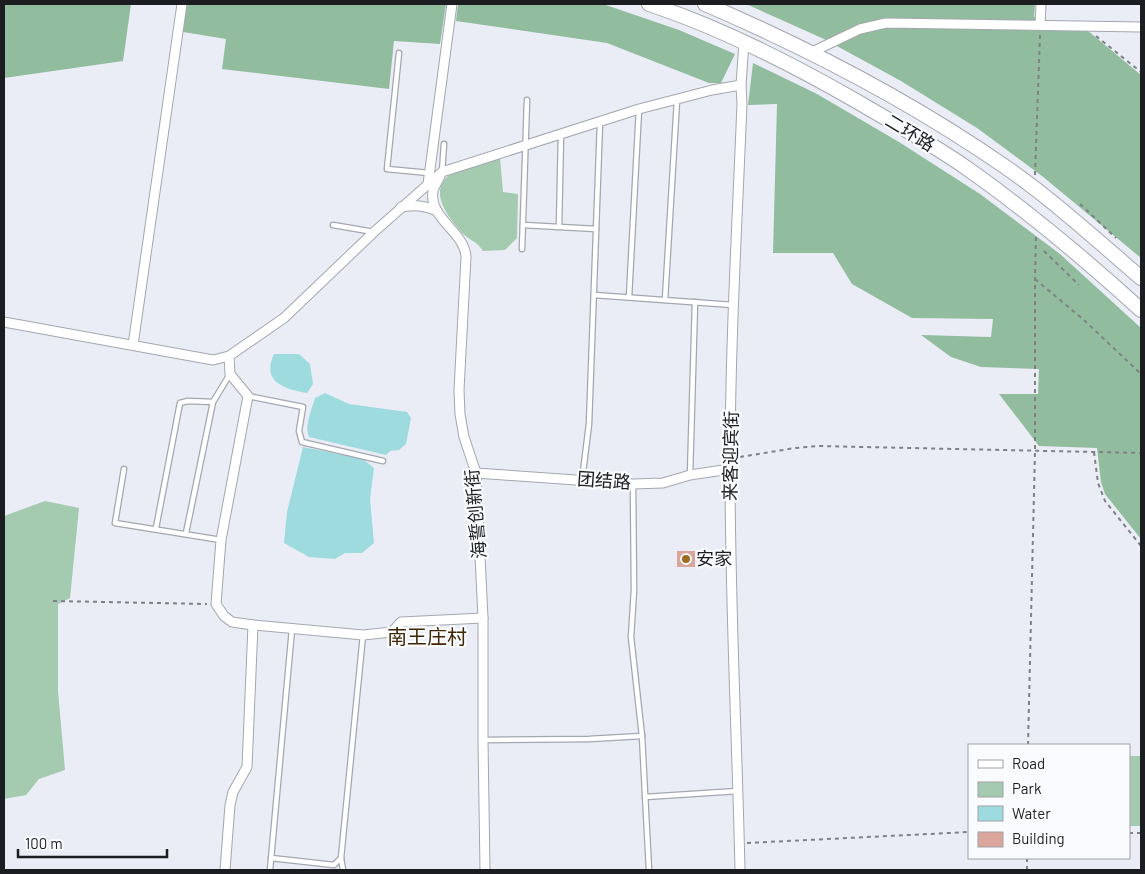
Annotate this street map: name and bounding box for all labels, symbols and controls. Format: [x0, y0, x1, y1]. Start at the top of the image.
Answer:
street label: 二环路 [882, 109, 939, 155]
street label: 来客迎宾街 [718, 411, 742, 501]
street label: 团结路 [576, 467, 632, 493]
street label: 海誓创新街 [460, 468, 490, 560]
place label: 安家 [696, 547, 732, 569]
marker: 安家 [680, 553, 692, 565]
district label: 南王庄村 [387, 624, 467, 648]
legend [968, 744, 1130, 859]
text: Road [1012, 754, 1045, 772]
text: Park [1012, 779, 1042, 797]
text: Water [1012, 804, 1051, 822]
scale bar [18, 826, 166, 858]
text: Building [1012, 829, 1065, 847]
text: 100 m [25, 834, 63, 852]

